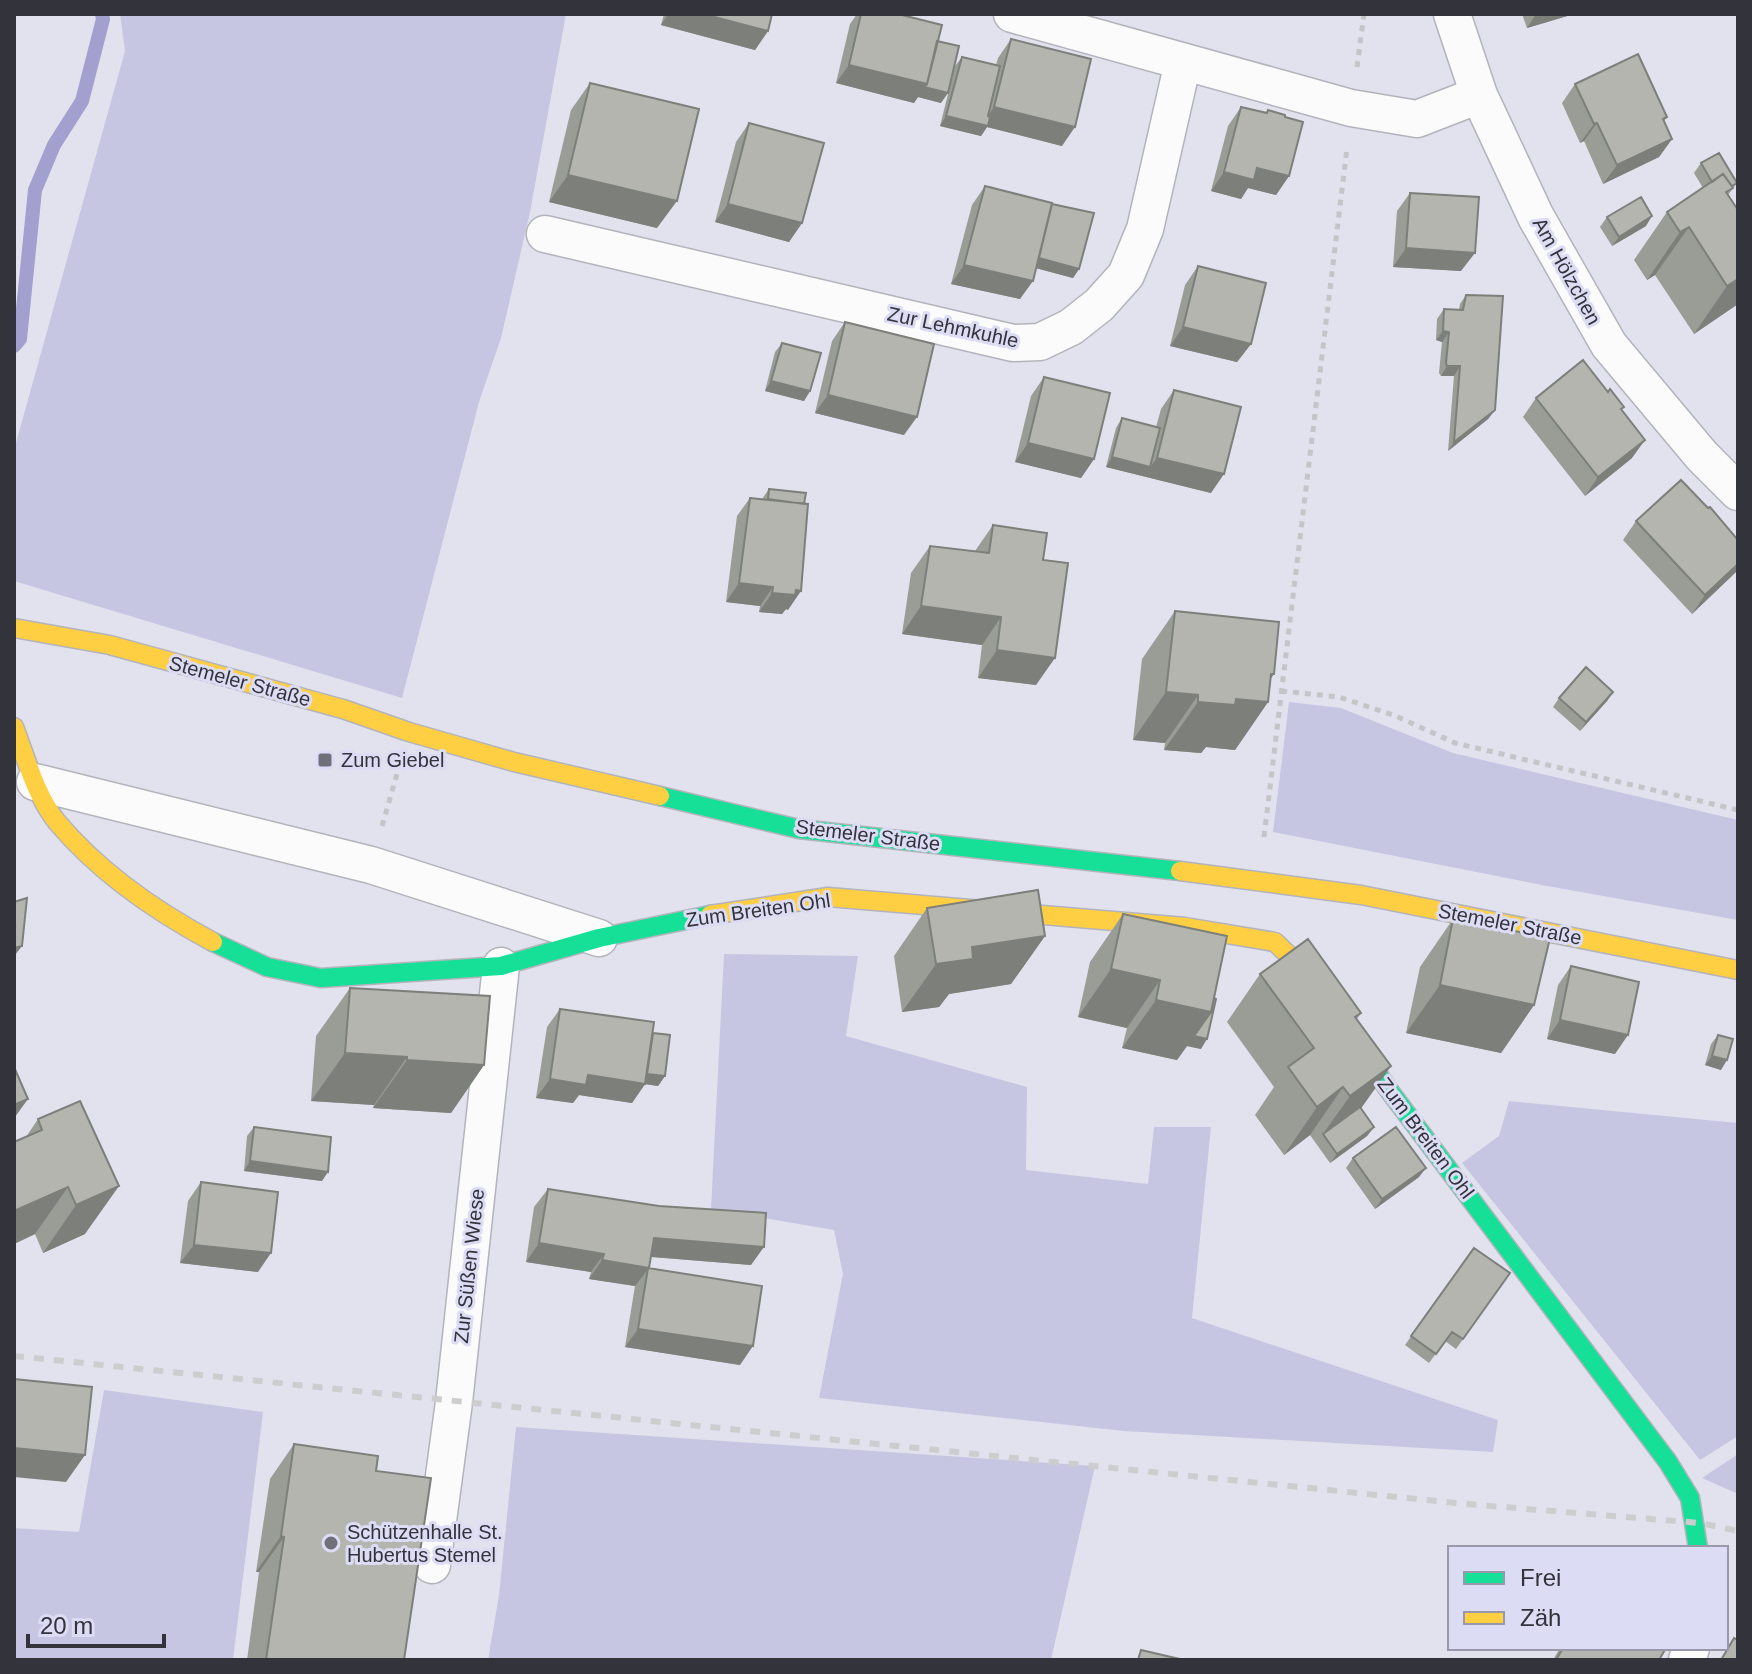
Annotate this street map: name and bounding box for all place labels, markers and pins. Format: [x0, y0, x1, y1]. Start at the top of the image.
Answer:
place label: Zum Giebel [341, 749, 444, 771]
marker: Zum Giebel [316, 751, 334, 769]
place label: Schützenhalle St. Hubertus Stemel [347, 1521, 503, 1566]
marker: Schützenhalle St. Hubertus Stemel [322, 1534, 340, 1552]

